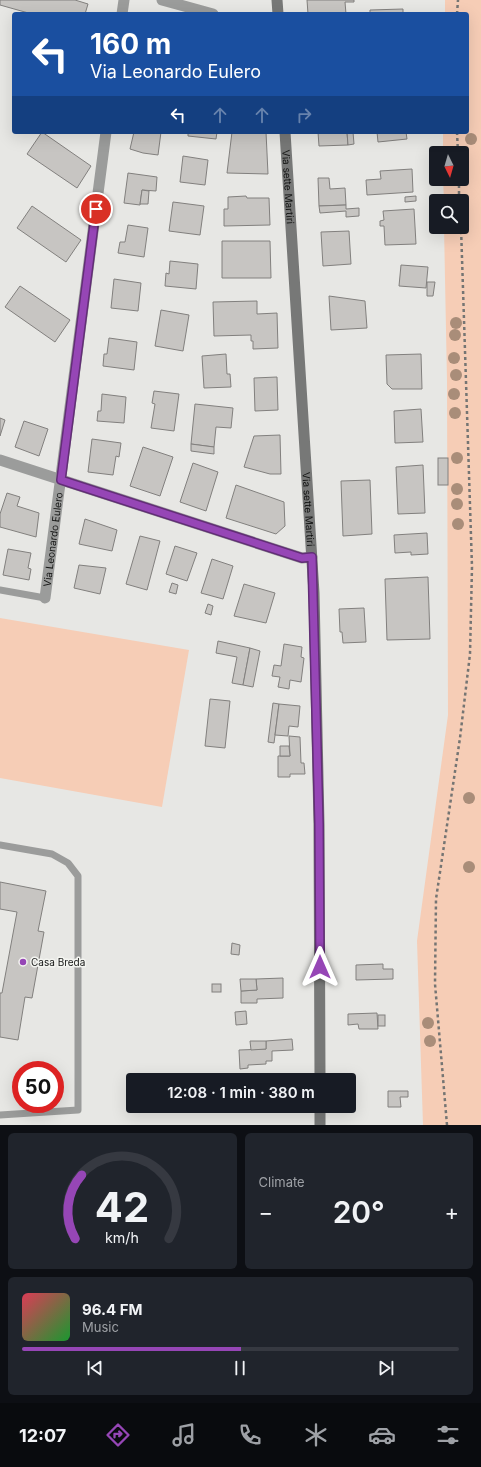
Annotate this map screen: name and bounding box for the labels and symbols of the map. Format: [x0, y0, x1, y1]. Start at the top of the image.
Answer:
north arrow [429, 146, 469, 186]
street label: Via sette Martiri [280, 149, 297, 224]
pin [79, 192, 113, 226]
street label: Via sette Martiri [300, 472, 317, 547]
street label: Via Leonardo Eulero [41, 492, 65, 587]
position arrow [299, 946, 341, 988]
place label: Casa Breda [31, 956, 85, 968]
marker: Casa Breda [18, 957, 28, 967]
speed limit sign: 50 [12, 1061, 64, 1113]

